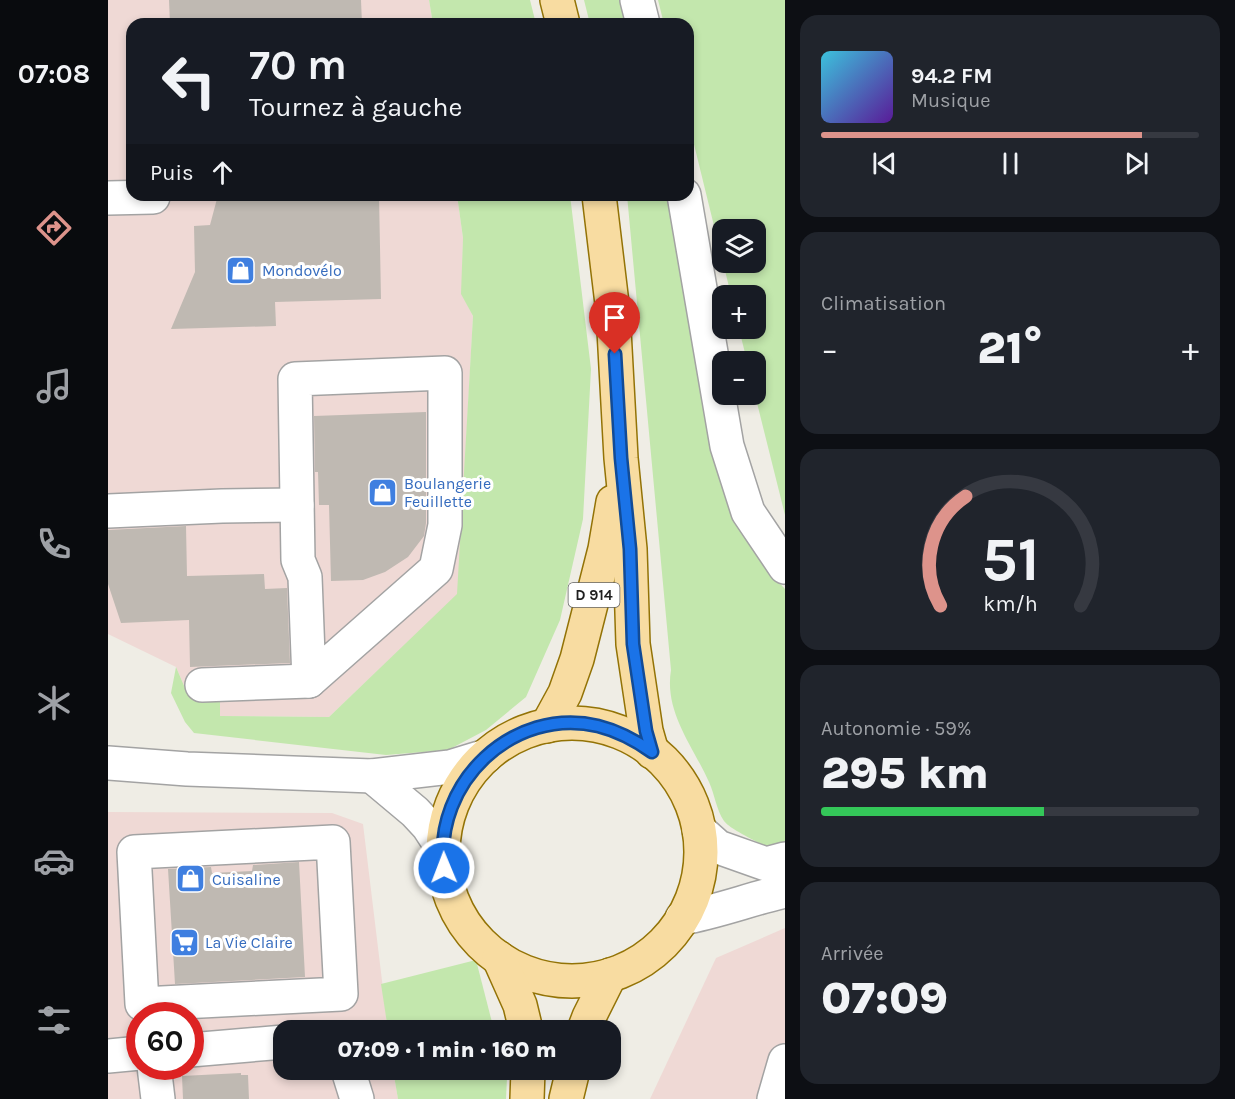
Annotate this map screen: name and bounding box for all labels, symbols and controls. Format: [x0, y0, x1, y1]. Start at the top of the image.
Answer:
text: 70 m [249, 40, 347, 90]
icon: left [150, 42, 228, 120]
text: 07:08 [18, 58, 90, 90]
text: 94.2 FM [911, 63, 992, 89]
text: Musique [911, 89, 991, 112]
text: Tournez à gauche [249, 91, 462, 123]
icon: previous [868, 147, 901, 180]
icon: pause [994, 147, 1027, 180]
icon: next [1120, 147, 1153, 180]
icon: ahead [206, 156, 239, 189]
text: Puis [150, 160, 194, 186]
icon: directions [33, 207, 75, 249]
map controls [712, 219, 766, 405]
button: layers [712, 219, 766, 273]
shop icon: Mondovélo [225, 254, 257, 286]
place label: Mondovélo [262, 261, 342, 280]
button: + [712, 285, 766, 339]
pin [589, 292, 640, 354]
text: Climatisation [821, 292, 946, 315]
icon: arrive [598, 301, 631, 334]
text: 21° [977, 322, 1043, 374]
text: − [821, 330, 838, 368]
text: + [1182, 330, 1199, 368]
button: − [712, 351, 766, 405]
icon: music [33, 365, 75, 407]
place label: Boulangerie Feuillette [404, 474, 491, 511]
shop icon: Boulangerie Feuillette [367, 476, 399, 508]
icon: phone [33, 523, 75, 565]
text: 51 [981, 524, 1039, 597]
road number: D 914 [568, 583, 620, 607]
text: km/h [983, 592, 1037, 617]
icon: climate [33, 682, 75, 724]
text: Autonomie · 59% [821, 717, 971, 740]
text: 295 km [821, 747, 989, 799]
position arrow [412, 836, 476, 900]
icon: car [33, 840, 75, 882]
shop icon: Cuisaline [175, 863, 207, 895]
place label: Cuisaline [212, 870, 281, 889]
supermarket icon: La Vie Claire [168, 926, 200, 958]
place label: La Vie Claire [205, 933, 293, 952]
text: Arrivée [821, 942, 884, 965]
text: 07:09 [821, 972, 948, 1024]
icon: filters [33, 999, 75, 1041]
speed limit sign: 60 [126, 1002, 204, 1080]
text: 07:09 · 1 min · 160 m [337, 1037, 557, 1063]

